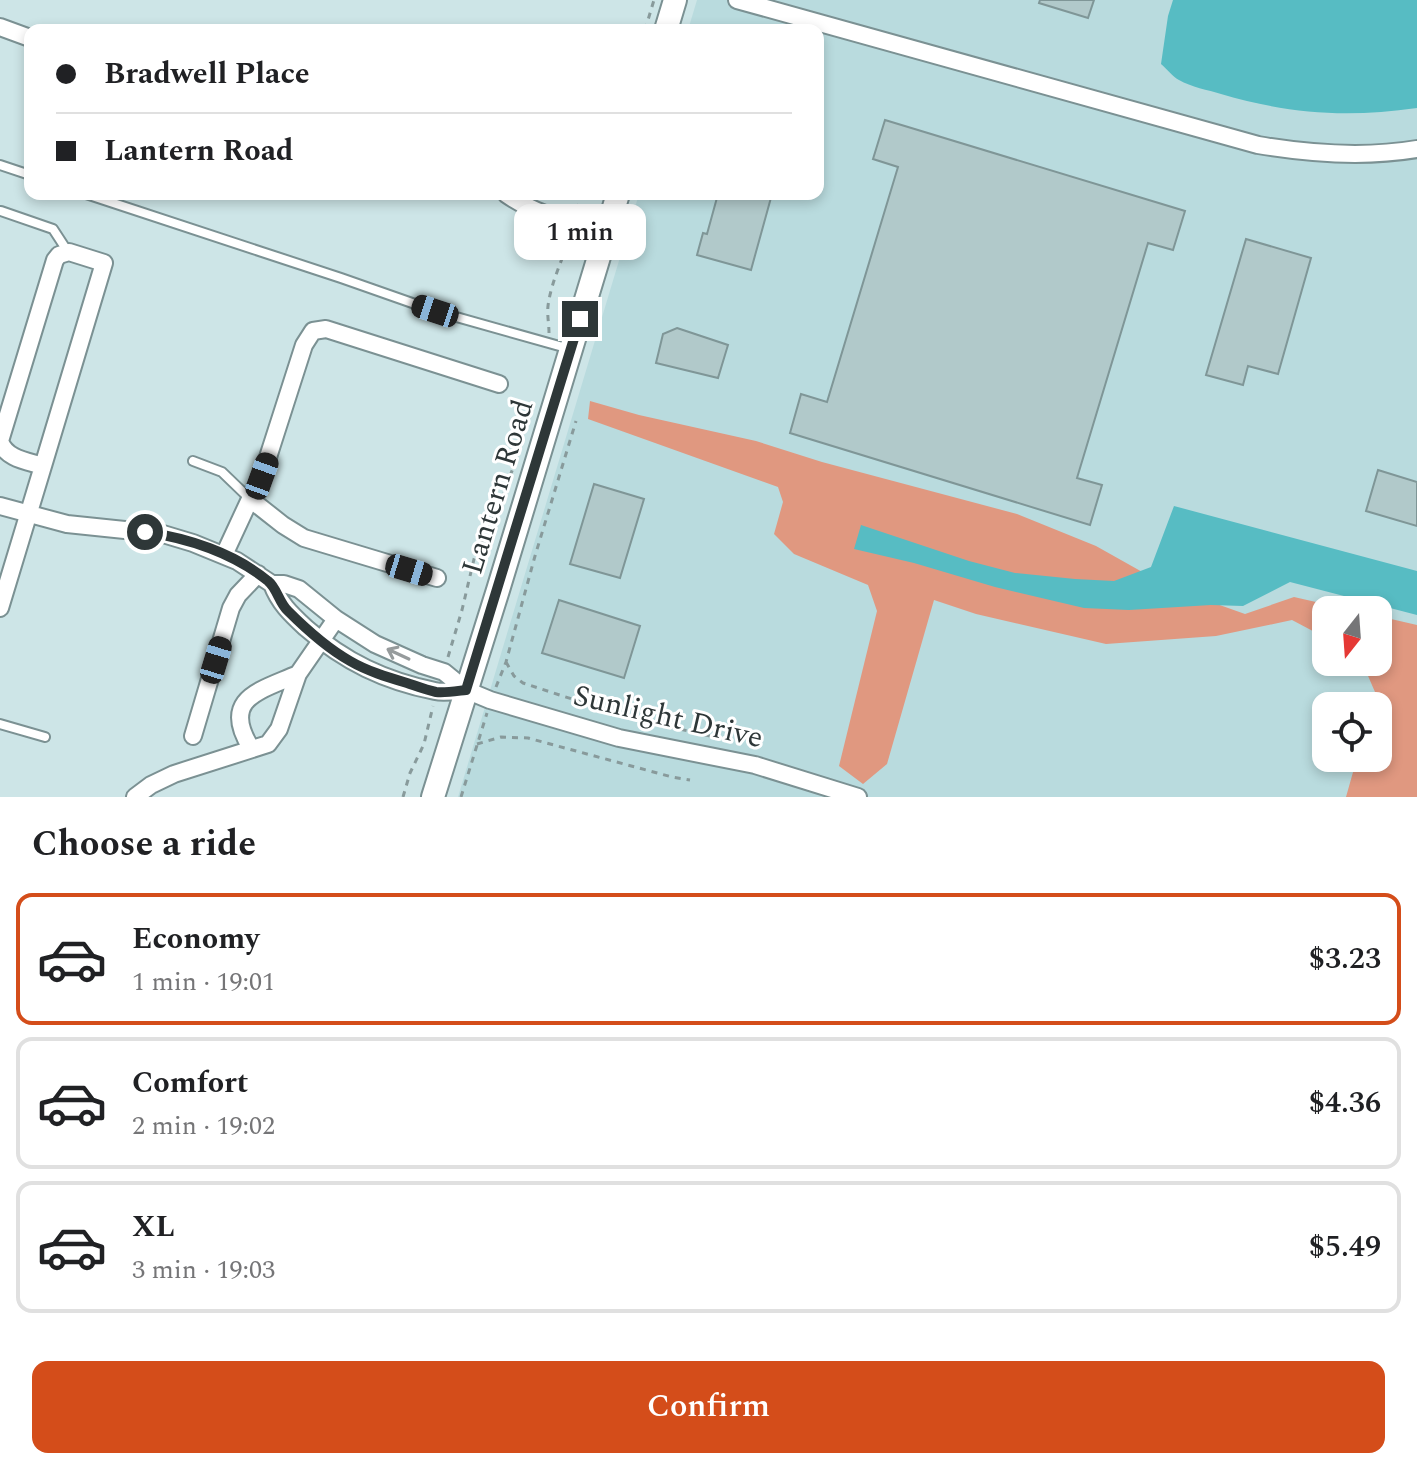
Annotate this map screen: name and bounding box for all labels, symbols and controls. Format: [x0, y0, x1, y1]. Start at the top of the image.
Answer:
text: Bradwell Place [104, 51, 310, 97]
text: Lantern Road [104, 128, 294, 174]
callout: 1 min [514, 203, 646, 259]
text: 1 min [546, 212, 614, 252]
car [408, 292, 462, 330]
route end [562, 301, 598, 337]
street label: Lantern Road [450, 394, 546, 580]
car [243, 449, 281, 503]
route start [127, 514, 163, 550]
car [383, 552, 435, 588]
north arrow [1312, 596, 1392, 676]
map controls [1312, 596, 1392, 772]
car [198, 634, 234, 686]
one-way arrow [386, 646, 411, 661]
street label: Sunlight Drive [569, 673, 767, 761]
button: locate [1312, 692, 1392, 772]
text: Choose a ride [32, 817, 256, 872]
text: Economy [132, 916, 259, 962]
icon: car [36, 923, 108, 995]
text: $3.23 [1309, 936, 1381, 982]
text: 1 min · 19:01 [132, 962, 275, 1002]
text: Comfort [132, 1060, 248, 1106]
icon: car [36, 1067, 108, 1139]
text: $4.36 [1309, 1080, 1381, 1126]
text: 2 min · 19:02 [132, 1106, 275, 1146]
text: XL [132, 1204, 175, 1250]
icon: car [36, 1211, 108, 1283]
text: $5.49 [1309, 1224, 1381, 1270]
text: 3 min · 19:03 [132, 1250, 275, 1290]
button: Confirm [32, 1361, 1385, 1453]

